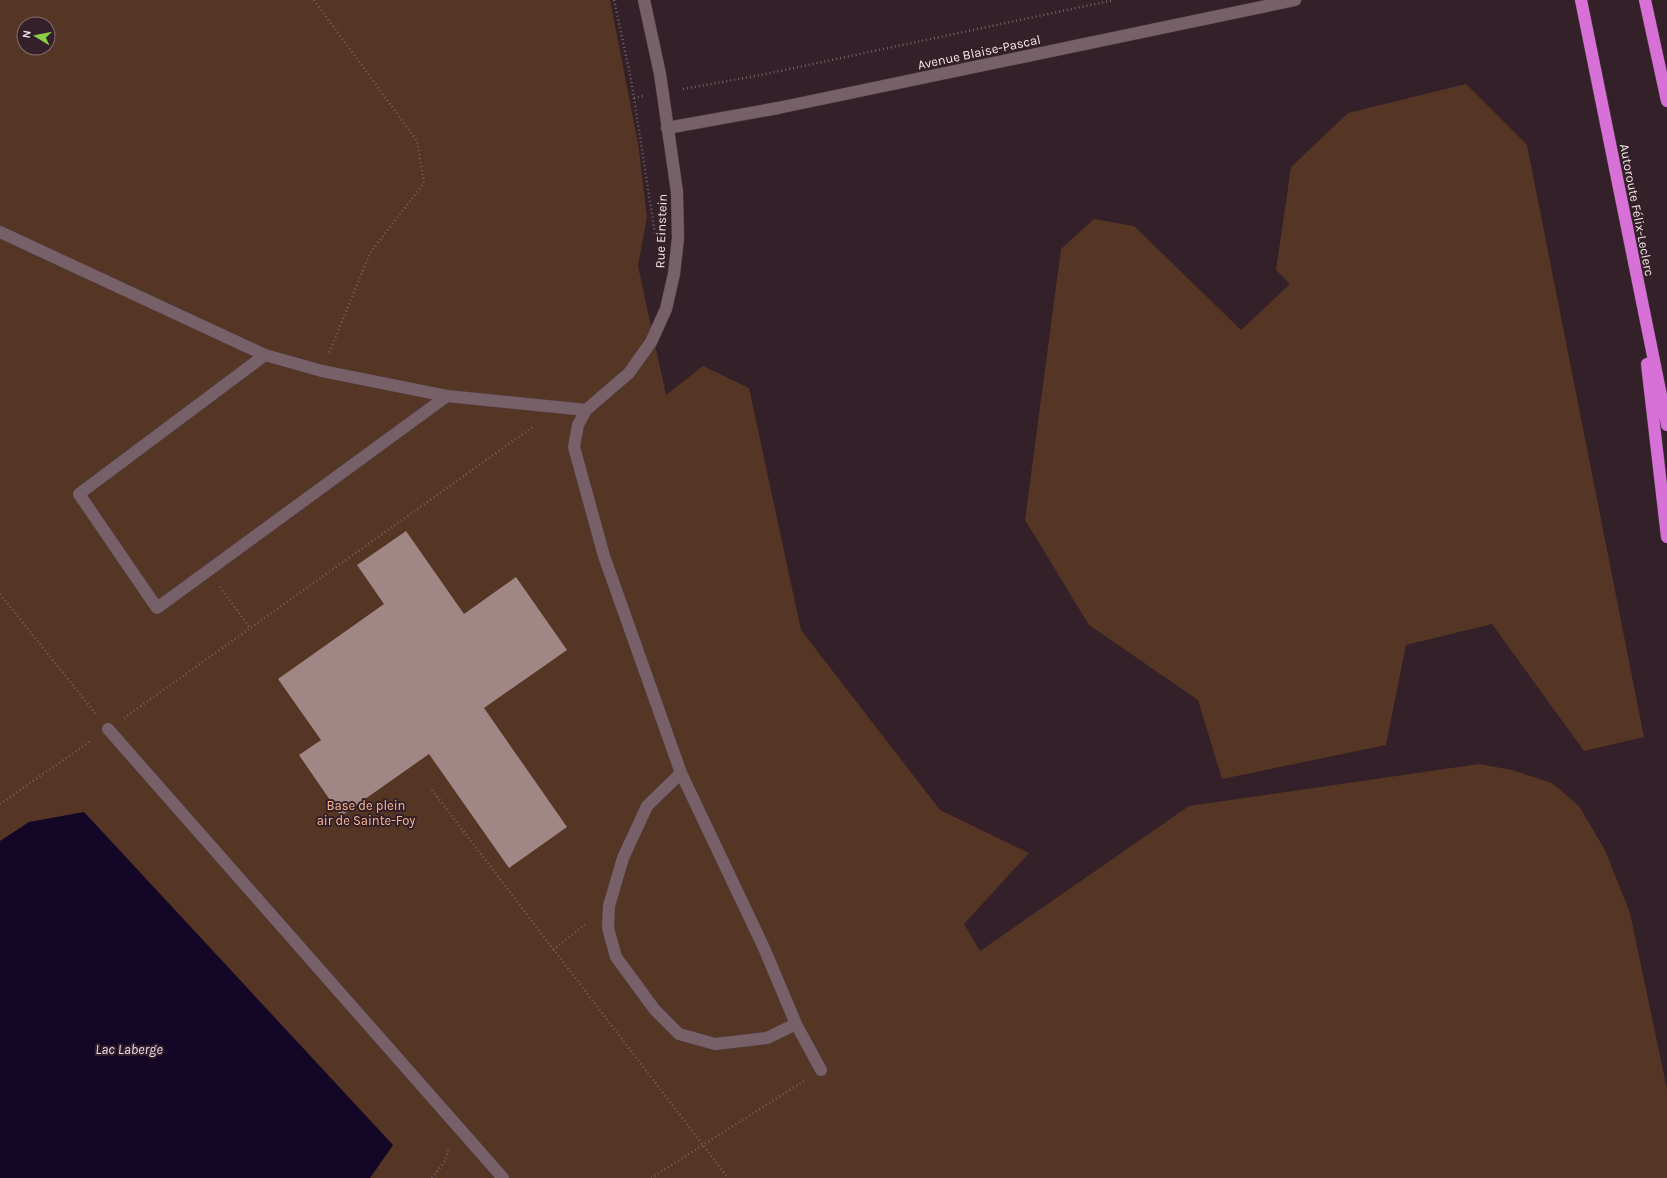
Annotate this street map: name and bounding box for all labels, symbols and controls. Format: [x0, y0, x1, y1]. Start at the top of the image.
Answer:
north arrow [16, 16, 56, 56]
text: N [20, 29, 34, 39]
street label: Avenue Blaise-Pascal [916, 32, 1042, 72]
street label: Autoroute Félix-Leclerc [1617, 142, 1657, 278]
street label: Rue Einstein [652, 193, 670, 269]
park label: Base de plein air de Sainte-Foy [317, 798, 415, 828]
water label: Lac Laberge [95, 1041, 163, 1058]

